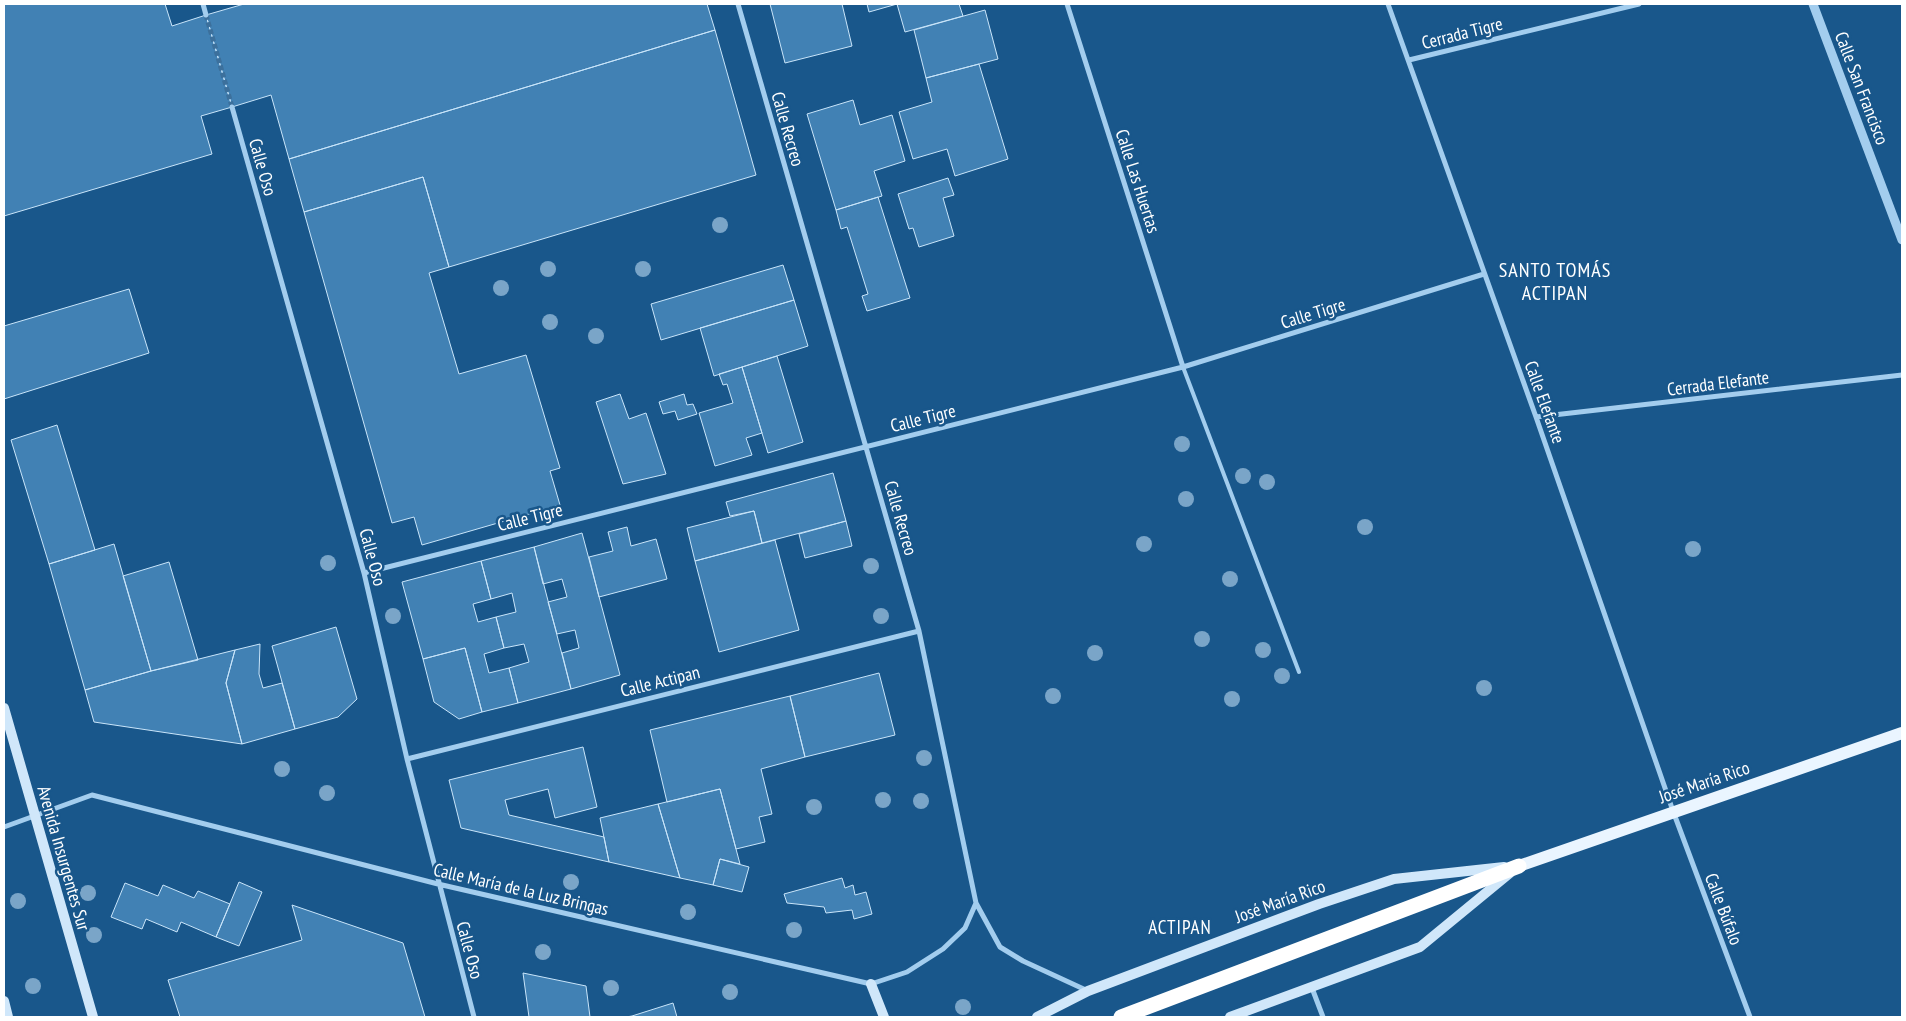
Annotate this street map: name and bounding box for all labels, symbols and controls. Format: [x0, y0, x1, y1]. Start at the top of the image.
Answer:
street label: Cerrada Tigre [1419, 12, 1505, 54]
street label: Calle San Francisco [1830, 28, 1894, 148]
street label: Calle Recreo [766, 89, 810, 169]
street label: Calle Las Huertas [1110, 126, 1166, 236]
street label: Calle Oso [244, 136, 282, 199]
district label: SANTO TOMÁS ACTIPAN [1499, 257, 1611, 306]
street label: Calle Tigre [1278, 292, 1348, 334]
street label: Calle Elefante [1519, 358, 1571, 446]
street label: Cerrada Elefante [1666, 365, 1770, 401]
street label: Calle Tigre [888, 399, 958, 437]
street label: Calle Recreo [879, 478, 923, 558]
street label: Calle Tigre [495, 498, 565, 536]
street label: Calle Oso [354, 526, 392, 588]
street label: Calle Actipan [618, 660, 702, 702]
street label: José María Rico [1655, 756, 1753, 809]
street label: Avenida Insurgentes Sur [32, 783, 96, 933]
street label: Calle María de la Luz Bringas [431, 858, 611, 920]
street label: Calle Búfalo [1700, 870, 1748, 948]
street label: José María Rico [1231, 874, 1328, 928]
district label: ACTIPAN [1148, 915, 1212, 939]
street label: Calle Oso [451, 919, 489, 981]

